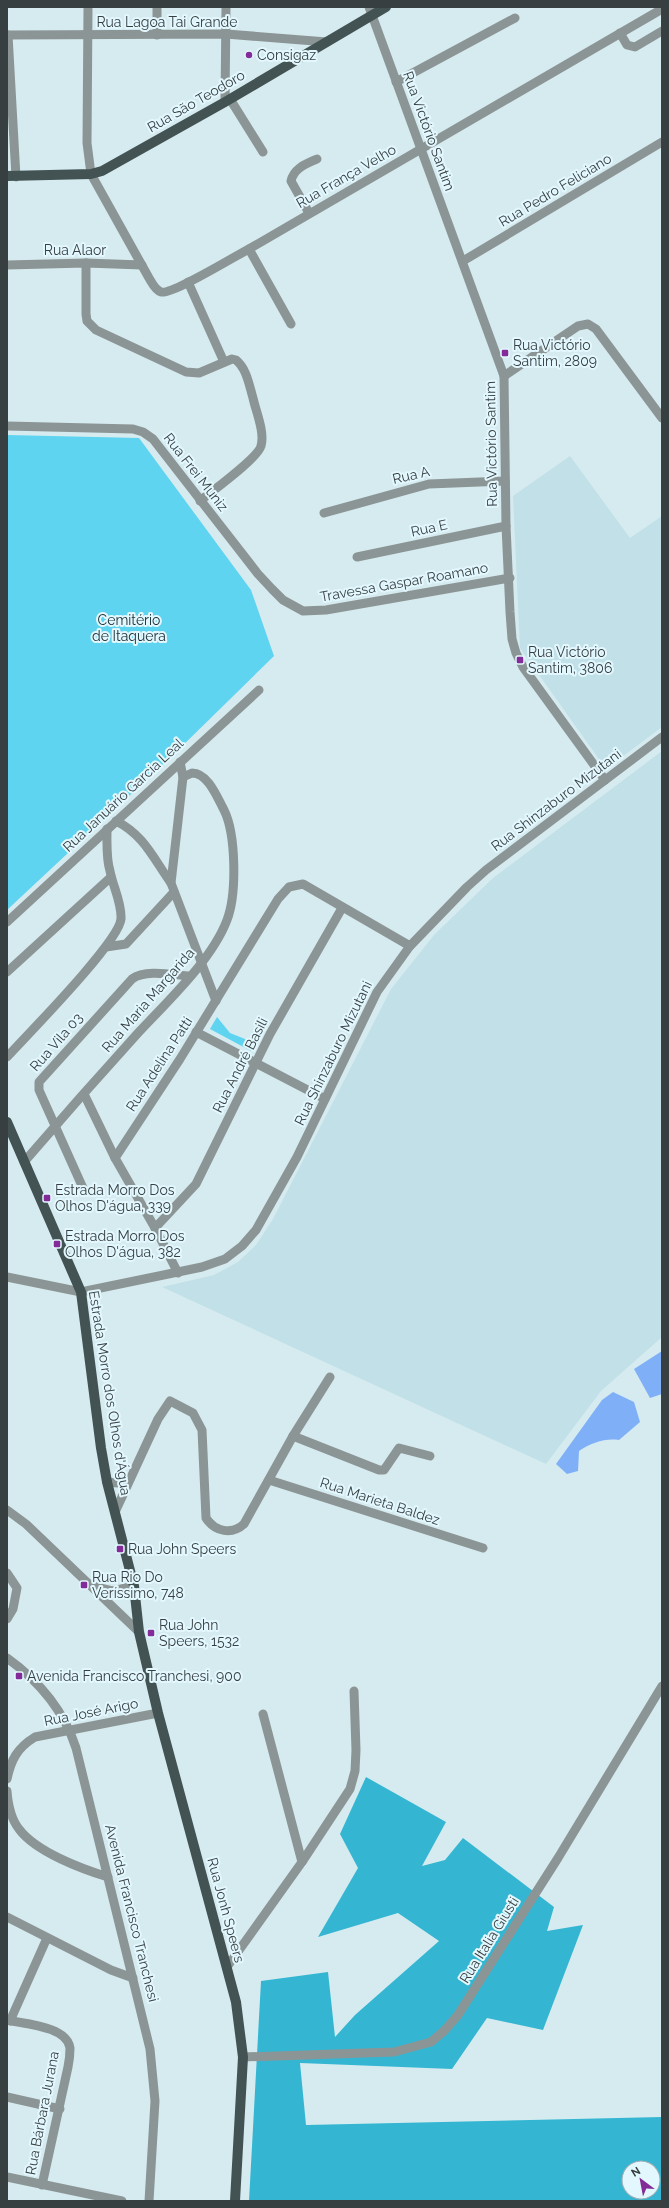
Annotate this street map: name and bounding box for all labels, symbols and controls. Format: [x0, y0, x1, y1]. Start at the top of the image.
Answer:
street label: Rua Lagoa Tai Grande [96, 14, 238, 30]
place label: Consigaz [257, 47, 316, 63]
marker: Consigaz [244, 50, 254, 60]
street label: Rua São Teodoro [144, 67, 248, 135]
street label: Rua Victório Santim [400, 69, 458, 193]
street label: Rua França Velho [293, 141, 399, 211]
street label: Rua Pedro Feliciano [496, 150, 614, 230]
street label: Rua Alaor [44, 242, 106, 258]
place label: Rua Victório Santim, 2809 [513, 337, 597, 369]
marker: Rua Victório Santim, 2809 [500, 348, 510, 358]
street label: Rua Victório Santim [482, 381, 500, 507]
street label: Rua Frei Muniz [161, 430, 231, 514]
street label: Rua A [391, 463, 432, 487]
street label: Rua E [409, 516, 449, 540]
street label: Travessa Gaspar Roamano [319, 559, 489, 605]
park label: Cemitério de Itaquera [92, 612, 166, 644]
place label: Rua Victório Santim, 3806 [528, 644, 612, 676]
marker: Rua Victório Santim, 3806 [515, 655, 525, 665]
street label: Rua Januário Garcia Leal [60, 735, 186, 855]
street label: Rua Shinzaburo Mizutani [488, 746, 624, 854]
street label: Rua Maria Margarida [98, 945, 198, 1055]
street label: Rua Shinzaburo Mizutani [291, 978, 375, 1128]
street label: Rua Vila 03 [26, 1010, 86, 1074]
street label: Rua Adelina Patti [123, 1014, 195, 1114]
street label: Rua André Basili [209, 1015, 271, 1115]
place label: Estrada Morro Dos Olhos D'água, 339 [55, 1182, 175, 1214]
marker: Estrada Morro Dos Olhos D'água, 339 [42, 1193, 52, 1203]
place label: Estrada Morro Dos Olhos D'água, 382 [65, 1228, 185, 1260]
marker: Estrada Morro Dos Olhos D'água, 382 [52, 1239, 62, 1249]
street label: Estrada Morro dos Olhos d'Água [86, 1289, 135, 1497]
street label: Rua Marieta Baldez [318, 1474, 442, 1528]
place label: Rua John Speers [128, 1541, 236, 1557]
marker: Rua John Speers [115, 1544, 125, 1554]
place label: Rua Rio Do Veríssimo, 748 [92, 1569, 184, 1601]
marker: Rua Rio Do Veríssimo, 748 [79, 1580, 89, 1590]
place label: Rua John Speers, 1532 [159, 1617, 239, 1649]
marker: Rua John Speers, 1532 [146, 1628, 156, 1638]
place label: Avenida Francisco Tranchesi, 900 [27, 1668, 241, 1684]
marker: Avenida Francisco Tranchesi, 900 [14, 1671, 24, 1681]
street label: Rua José Arigo [43, 1695, 139, 1729]
street label: Avenida Francisco Tranchesi [102, 1823, 162, 2003]
street label: Rua Jonh Speers [204, 1856, 248, 1965]
street label: Rua Italia Giusti [456, 1894, 522, 1986]
street label: Rua Bárbara Jurana [22, 2050, 62, 2176]
north arrow [621, 2160, 661, 2200]
text: N [629, 2164, 643, 2180]

